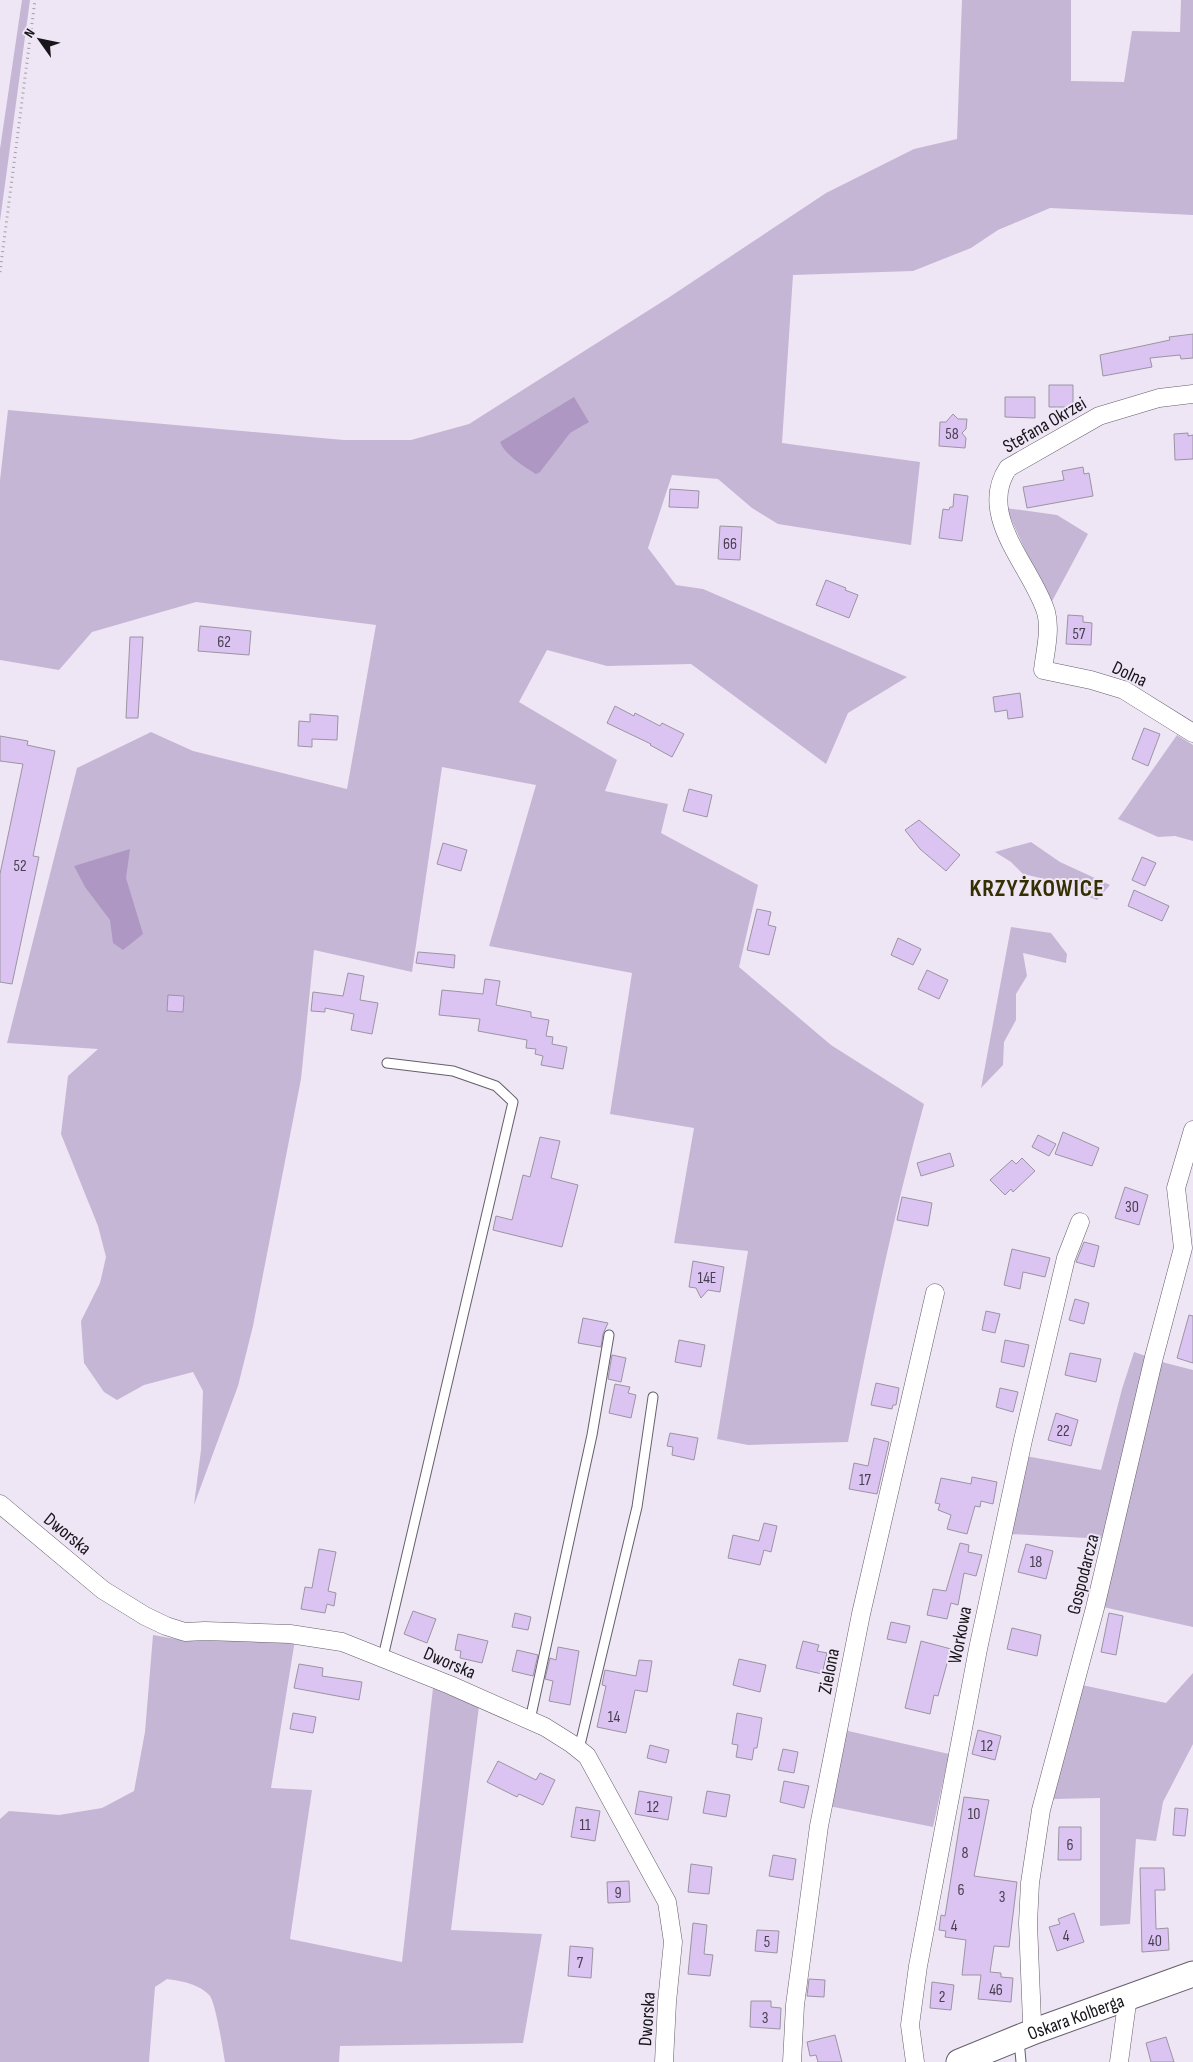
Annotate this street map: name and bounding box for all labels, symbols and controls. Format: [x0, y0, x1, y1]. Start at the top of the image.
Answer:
north arrow [15, 15, 65, 65]
text: N [20, 25, 39, 41]
street label: Stefana Okrzei [999, 392, 1090, 458]
house number: 58 [945, 425, 959, 444]
house number: 66 [723, 535, 737, 554]
house number: 57 [1073, 625, 1086, 644]
house number: 62 [217, 633, 231, 652]
street label: Dolna [1108, 656, 1151, 692]
house number: 52 [13, 857, 27, 876]
district label: KRZYŻKOWICE [969, 874, 1105, 903]
house number: 30 [1125, 1198, 1139, 1217]
house number: 14E [698, 1269, 716, 1288]
house number: 22 [1056, 1422, 1070, 1441]
house number: 17 [859, 1471, 872, 1490]
street label: Dworska [39, 1508, 95, 1560]
street label: Gospodarcza [1062, 1532, 1105, 1617]
house number: 18 [1030, 1553, 1042, 1572]
street label: Workowa [944, 1605, 977, 1666]
street label: Dworska [420, 1642, 479, 1685]
street label: Zielona [814, 1647, 845, 1696]
house number: 14 [608, 1708, 620, 1727]
house number: 12 [981, 1737, 993, 1756]
house number: 12 [647, 1798, 659, 1817]
house number: 10 [968, 1805, 980, 1824]
house number: 11 [579, 1816, 591, 1835]
house number: 6 [1066, 1836, 1074, 1855]
house number: 8 [961, 1844, 969, 1863]
house number: 6 [957, 1881, 965, 1900]
house number: 9 [614, 1884, 622, 1903]
house number: 3 [999, 1888, 1005, 1907]
house number: 4 [951, 1917, 958, 1936]
house number: 4 [1063, 1927, 1070, 1946]
house number: 40 [1148, 1932, 1162, 1951]
house number: 5 [764, 1933, 770, 1952]
house number: 7 [577, 1954, 584, 1973]
house number: 46 [989, 1981, 1003, 2000]
house number: 2 [939, 1988, 945, 2007]
street label: Oskara Kolberga [1024, 1990, 1127, 2046]
street label: Dworska [634, 1991, 661, 2047]
house number: 3 [762, 2009, 768, 2028]

